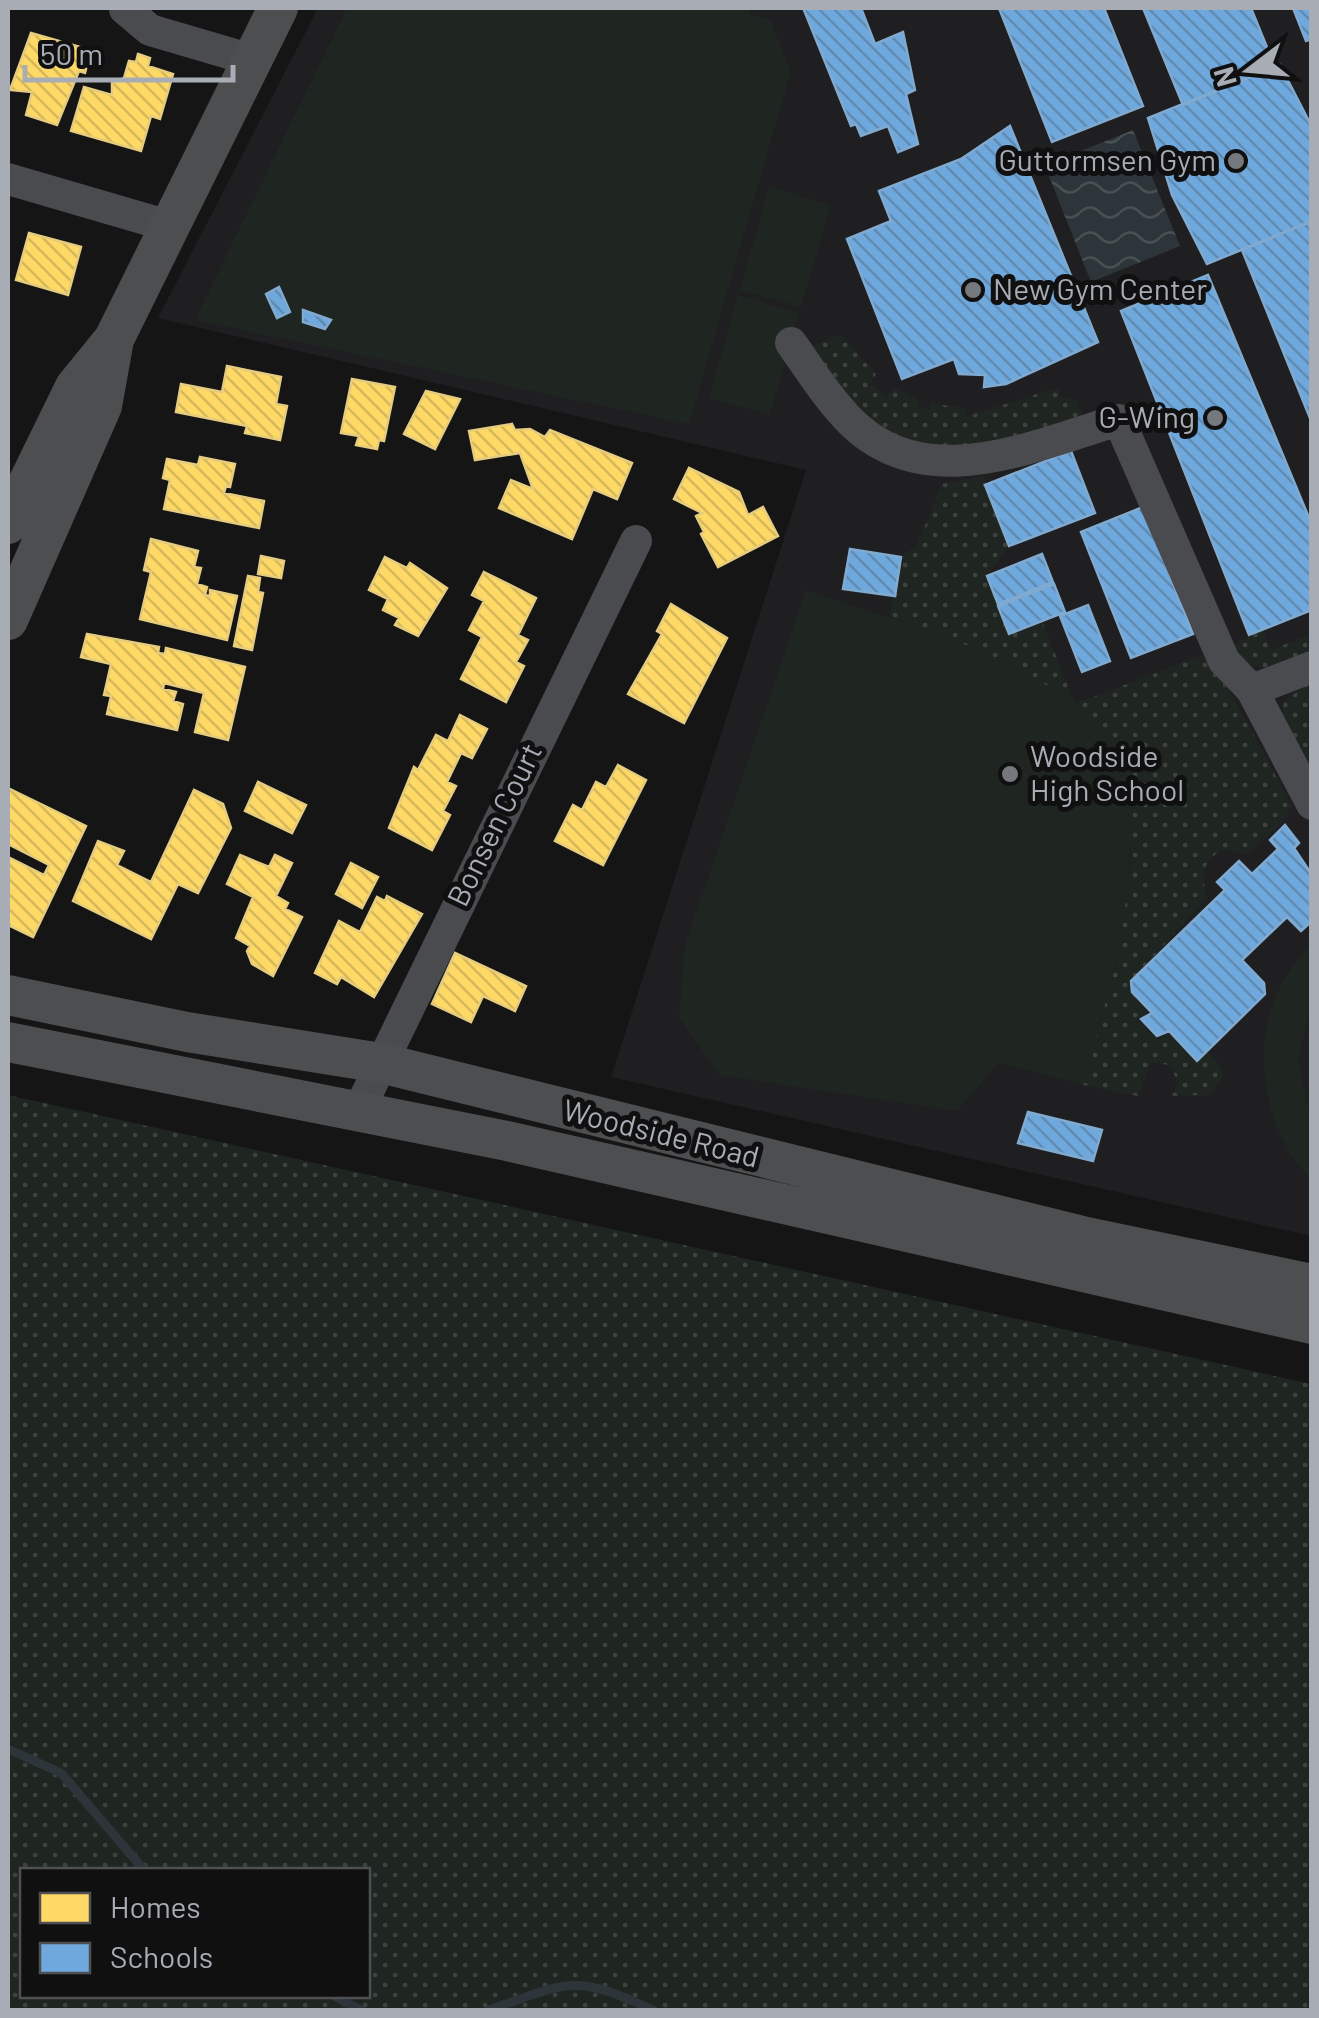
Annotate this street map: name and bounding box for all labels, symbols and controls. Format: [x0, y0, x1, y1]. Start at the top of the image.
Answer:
scale bar [25, 20, 232, 82]
north arrow [1199, 20, 1299, 120]
text: 50 m [40, 35, 103, 71]
text: N [1205, 64, 1243, 91]
place label: Guttormsen Gym [998, 141, 1216, 177]
marker: Guttormsen Gym [1225, 150, 1247, 172]
place label: New Gym Center [993, 270, 1207, 306]
marker: New Gym Center [962, 279, 984, 301]
place label: G-Wing [1099, 398, 1195, 434]
marker: G-Wing [1204, 407, 1226, 429]
street label: Bonsen Court [438, 737, 548, 911]
place label: Woodside High School [1030, 737, 1184, 807]
marker: Woodside High School [999, 763, 1021, 785]
street label: Woodside Road [560, 1090, 763, 1174]
legend [20, 1868, 370, 1998]
text: Homes [110, 1888, 201, 1924]
text: Schools [110, 1938, 213, 1974]

